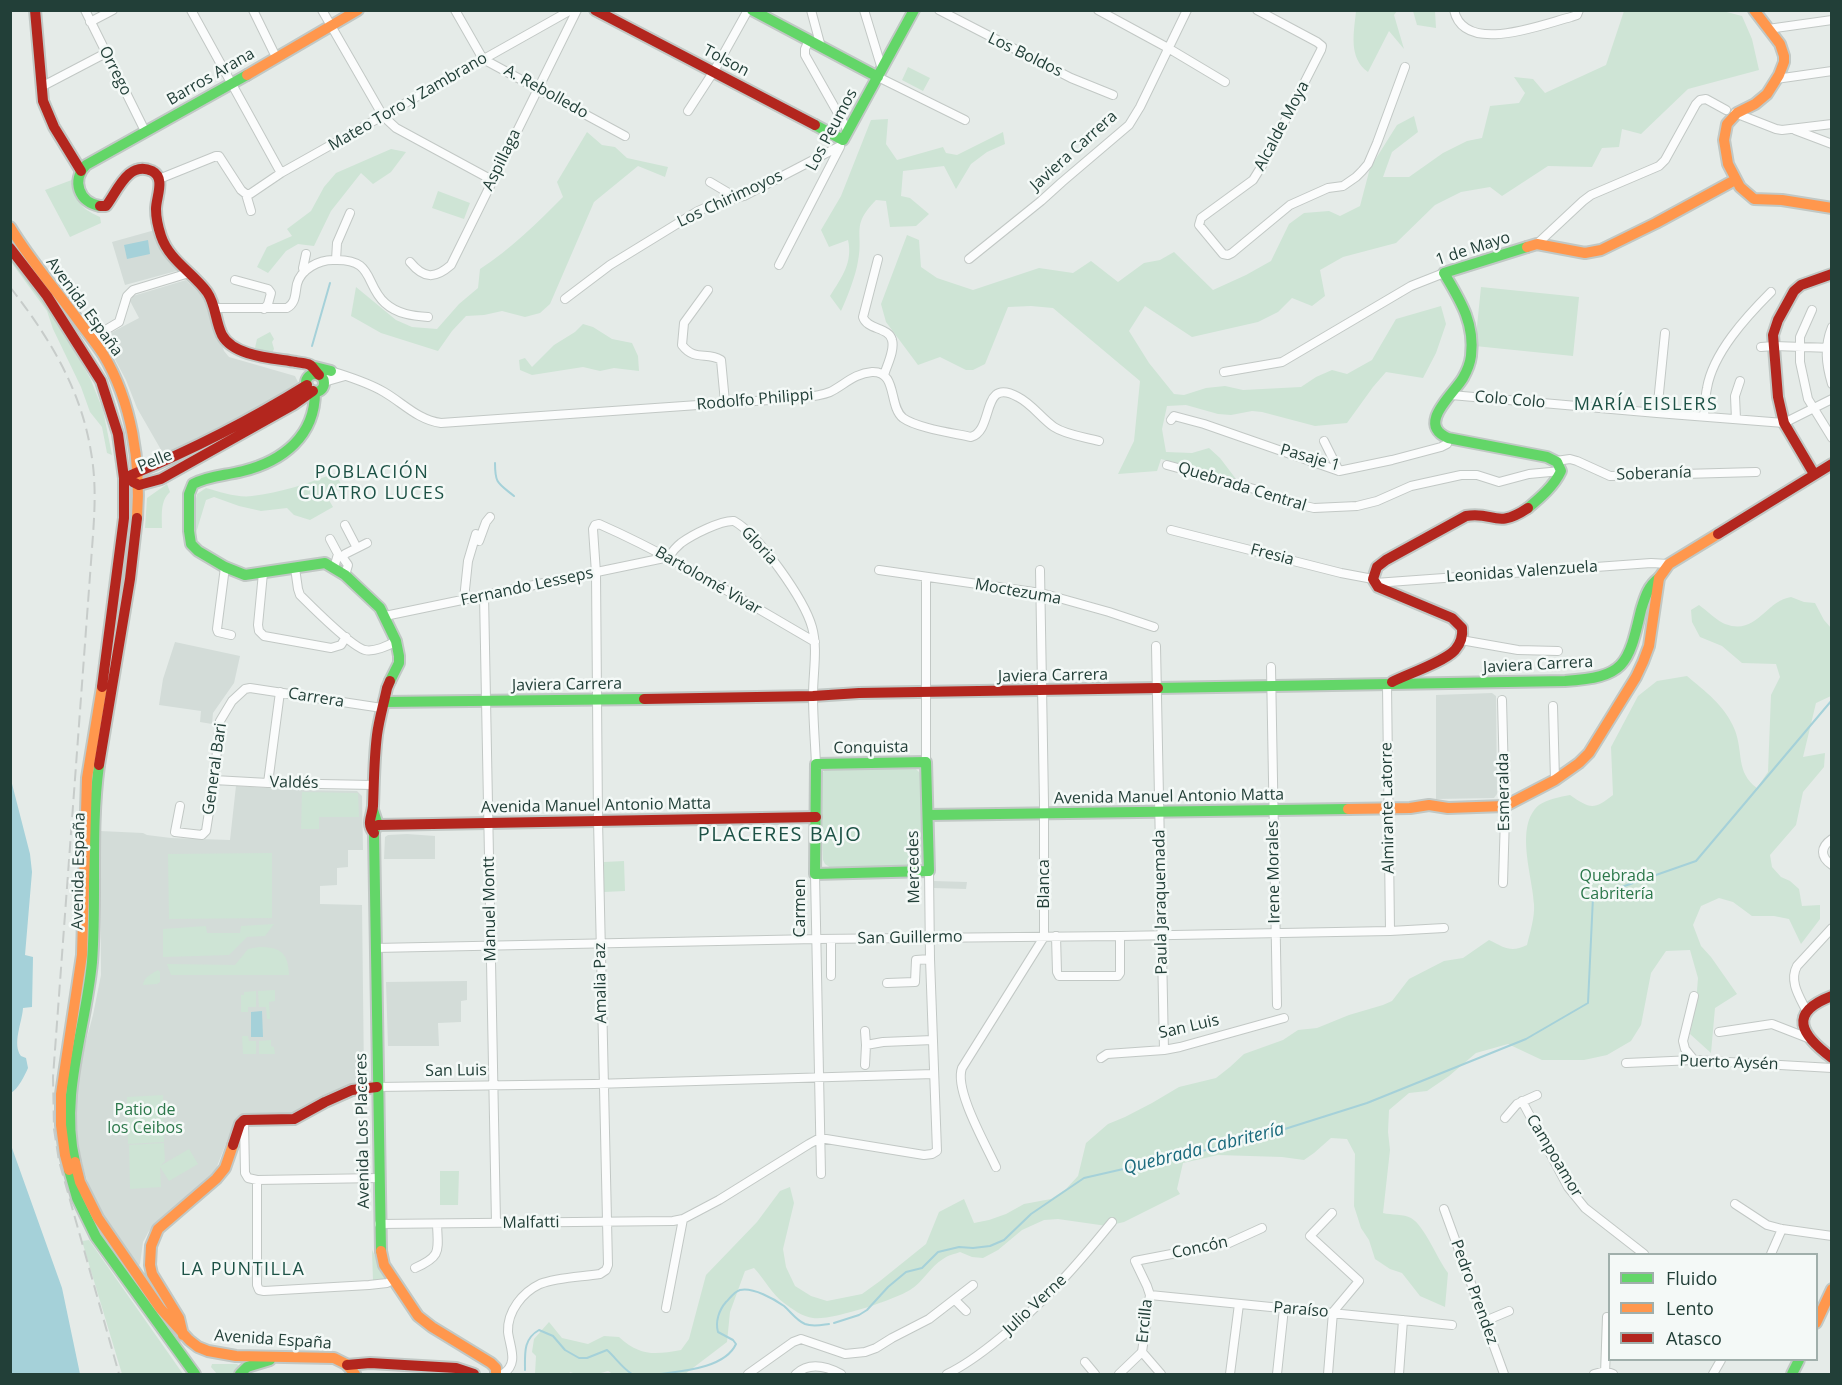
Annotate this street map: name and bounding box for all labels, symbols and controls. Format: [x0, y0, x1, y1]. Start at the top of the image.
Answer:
street label: Los Boldos [984, 29, 1066, 81]
street label: Tolson [700, 41, 752, 81]
street label: Orrego [94, 43, 136, 99]
street label: Barros Arana [164, 44, 258, 110]
street label: Mateo Toro y Zambrano [325, 49, 491, 155]
street label: A. Rebolledo [501, 61, 591, 123]
street label: Alcalde Moya [1250, 78, 1314, 174]
street label: Los Peumos [802, 86, 862, 174]
street label: Javiera Carrera [1027, 107, 1121, 195]
street label: Aspillaga [479, 126, 525, 194]
street label: Los Chirimoyos [674, 166, 786, 232]
street label: 1 de Mayo [1433, 228, 1513, 270]
street label: Avenida España [42, 254, 126, 360]
street label: Rodolfo Philippi [696, 385, 814, 415]
street label: Colo Colo [1474, 387, 1546, 413]
district label: MARÍA EISLERS [1574, 394, 1718, 416]
street label: Pasaje 1 [1278, 440, 1342, 476]
street label: Pelle [135, 445, 175, 477]
street label: Quebrada Central [1175, 458, 1309, 516]
district label: POBLACIÓN CUATRO LUCES [298, 462, 446, 504]
street label: Soberanía [1616, 463, 1692, 485]
street label: Gloria [737, 523, 781, 569]
street label: Fresia [1248, 540, 1296, 570]
street label: Bartolomé Vivar [651, 543, 765, 619]
street label: Leonidas Valenzuela [1446, 557, 1598, 587]
street label: Fernando Lesseps [459, 564, 595, 610]
street label: Moctezuma [973, 575, 1063, 609]
street label: Javiera Carrera [1482, 653, 1594, 677]
street label: Javiera Carrera [998, 665, 1108, 687]
street label: Javiera Carrera [512, 674, 622, 696]
street label: Carrera [287, 684, 345, 712]
street label: General Bari [199, 722, 231, 816]
street label: Conquista [833, 738, 909, 758]
street label: Almirante Latorre [1377, 742, 1399, 874]
street label: Esmeralda [1494, 753, 1514, 831]
street label: Valdés [269, 773, 319, 793]
street label: Avenida Manuel Antonio Matta [1054, 785, 1284, 809]
street label: Avenida Manuel Antonio Matta [481, 794, 711, 818]
street label: Avenida España [68, 812, 90, 930]
street label: Irene Morales [1264, 820, 1284, 924]
district label: PLACERES BAJO [698, 823, 862, 847]
street label: Paula Jaraquemada [1150, 829, 1172, 975]
street label: Mercedes [904, 830, 924, 904]
street label: Manuel Montt [479, 856, 501, 962]
street label: Blanca [1034, 859, 1054, 909]
park label: Quebrada Cabritería [1579, 866, 1655, 904]
street label: Carmen [790, 878, 810, 938]
street label: San Guillermo [857, 927, 963, 949]
street label: Amalia Paz [591, 942, 611, 1024]
street label: San Luis [1157, 1011, 1221, 1043]
street label: Puerto Aysén [1679, 1052, 1779, 1074]
street label: Avenida Los Placeres [352, 1053, 374, 1209]
street label: San Luis [425, 1061, 487, 1081]
park label: Patio de los Ceibos [107, 1100, 183, 1138]
street label: Campoamor [1522, 1111, 1586, 1201]
water label: Quebrada Cabritería [1121, 1119, 1287, 1179]
street label: Malfatti [502, 1213, 560, 1233]
street label: Concón [1170, 1233, 1230, 1263]
street label: Pedro Prendez [1446, 1237, 1502, 1347]
legend [1608, 1253, 1818, 1361]
district label: LA PUNTILLA [181, 1259, 305, 1281]
text: Fluido [1666, 1266, 1717, 1290]
street label: Julio Verne [999, 1271, 1071, 1339]
text: Lento [1666, 1296, 1714, 1320]
street label: Ercilla [1133, 1298, 1157, 1344]
street label: Paraíso [1273, 1298, 1329, 1322]
street label: Avenida España [214, 1326, 332, 1354]
text: Atasco [1666, 1326, 1722, 1350]

